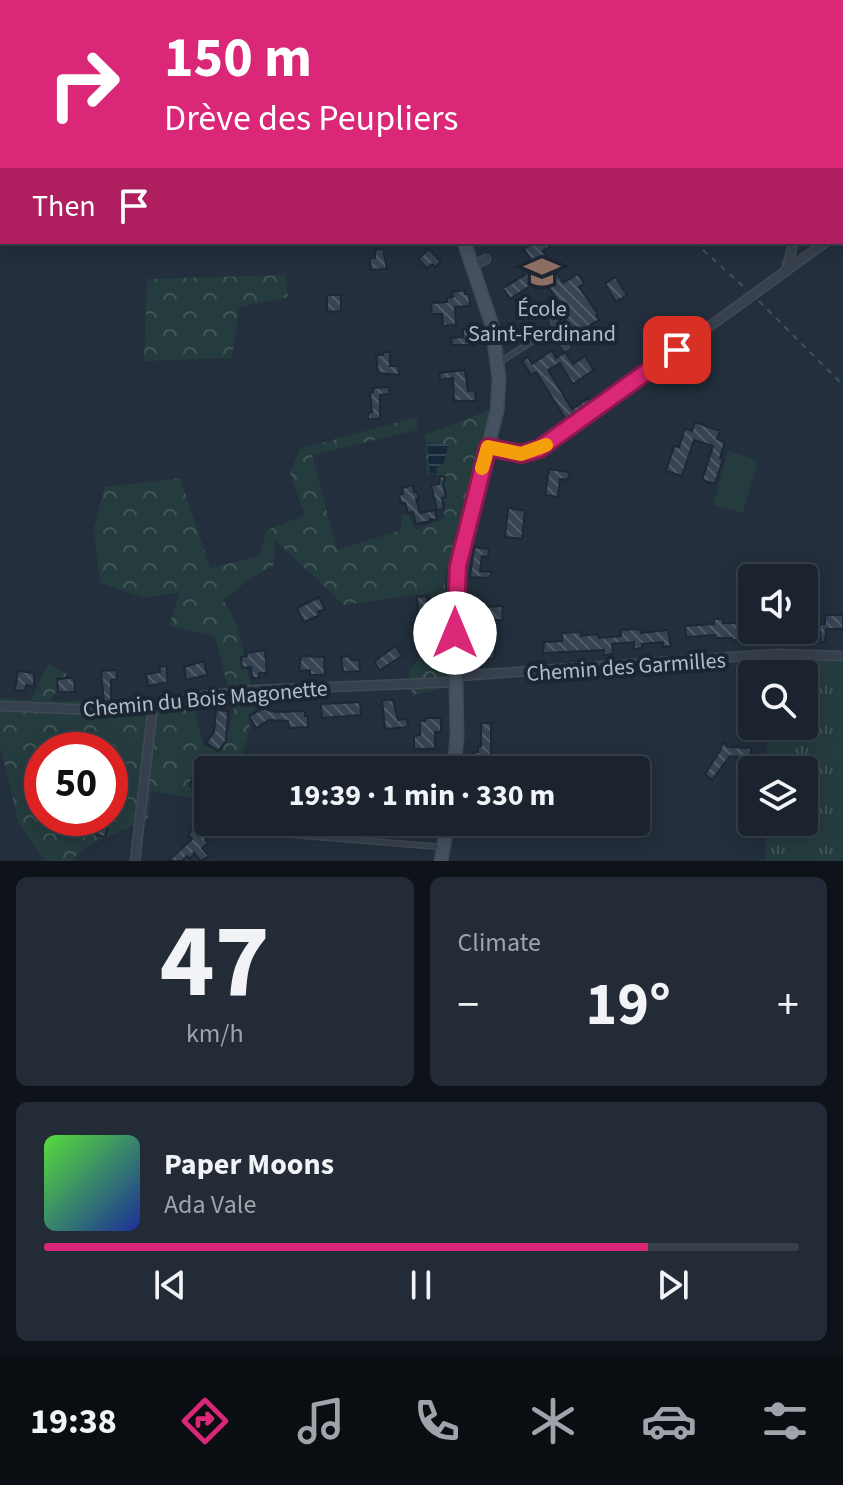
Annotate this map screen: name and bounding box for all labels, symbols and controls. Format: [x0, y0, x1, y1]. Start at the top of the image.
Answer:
text: 150 m [164, 19, 312, 98]
icon: right [32, 32, 136, 136]
text: Drève des Peupliers [164, 93, 458, 144]
icon: arrive [112, 184, 156, 228]
text: Then [32, 185, 96, 228]
school or university icon: École Saint-Ferdinand [523, 253, 561, 291]
place label: École Saint-Ferdinand [468, 293, 616, 350]
pin [643, 316, 711, 384]
icon: arrive [655, 328, 699, 372]
map controls [738, 564, 818, 836]
button: sound [738, 564, 818, 644]
position arrow [413, 591, 497, 675]
street label: Chemin des Garmilles [525, 644, 727, 690]
button: search [738, 660, 818, 740]
street label: Chemin du Bois Magonette [81, 672, 329, 726]
speed limit sign: 50 [24, 732, 128, 836]
button: layers [738, 756, 818, 836]
text: 19:39 · 1 min · 330 m [289, 774, 555, 817]
text: 47 [160, 889, 270, 1037]
text: Climate [458, 924, 541, 961]
text: 19° [586, 963, 671, 1048]
text: − [458, 974, 479, 1037]
text: + [777, 974, 799, 1037]
text: km/h [186, 1015, 244, 1052]
text: Paper Moons [164, 1143, 334, 1186]
text: Ada Vale [164, 1186, 256, 1223]
icon: previous [148, 1263, 192, 1307]
icon: pause [399, 1263, 443, 1307]
icon: next [651, 1263, 695, 1307]
icon: directions [177, 1393, 233, 1449]
icon: music [293, 1393, 349, 1449]
icon: phone [409, 1393, 465, 1449]
icon: climate [525, 1393, 581, 1449]
icon: car [641, 1393, 697, 1449]
icon: filters [757, 1393, 813, 1449]
text: 19:38 [30, 1396, 117, 1447]

